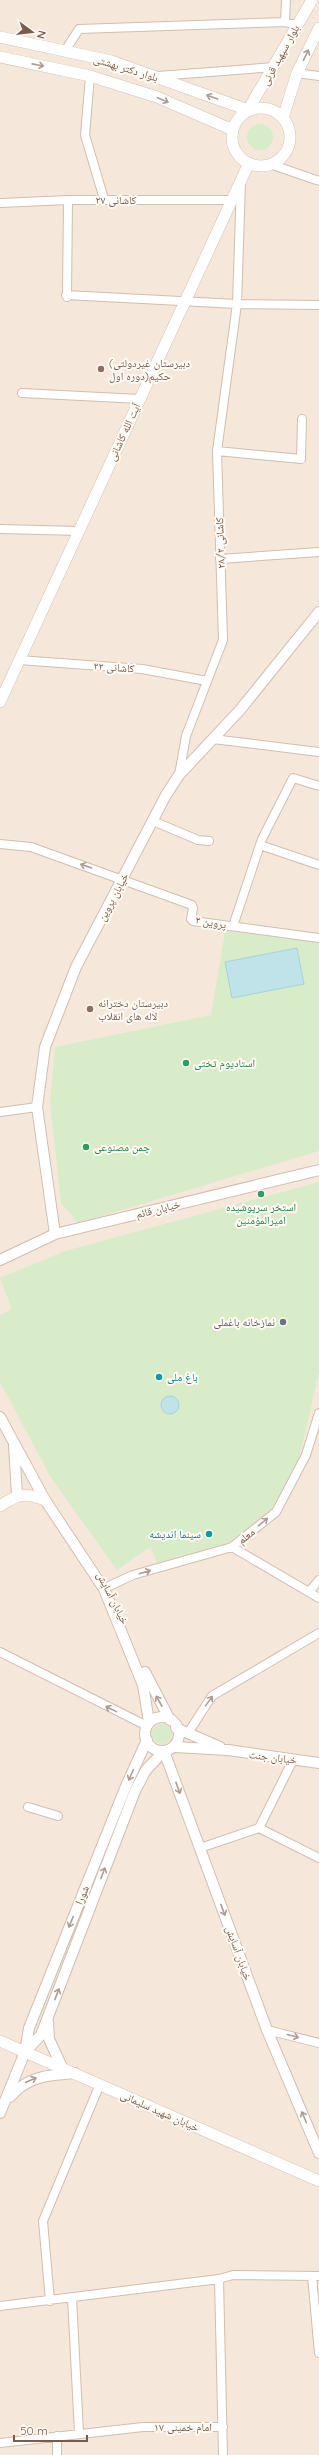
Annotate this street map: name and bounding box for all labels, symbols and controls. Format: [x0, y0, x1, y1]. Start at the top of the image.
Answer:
north arrow [12, 12, 52, 52]
street label: بلوار سپهبد قرنی [258, 22, 302, 88]
text: N [34, 29, 49, 40]
one-way arrow [303, 49, 310, 61]
street label: بلوار دکتر بهشتی [92, 51, 160, 85]
one-way arrow [31, 61, 44, 69]
one-way arrow [205, 93, 218, 100]
one-way arrow [157, 97, 169, 104]
street label: کاشانی ۲۷ [96, 193, 137, 207]
place label: (دبیرستان غيردولتی حکیم(دوره اول [109, 356, 190, 384]
marker: (دبیرستان غيردولتی حکیم(دوره اول [96, 364, 106, 374]
street label: آیت الله کاشانی [105, 401, 144, 463]
street label: کاشانی ۲۸/۲ [212, 517, 228, 569]
street label: کاشانی ۲۲ [93, 659, 135, 675]
one-way arrow [80, 862, 93, 869]
street label: خیابان پروین [94, 871, 132, 924]
street label: پروین ۲ [194, 912, 228, 932]
place label: دبیرستان دخترانه لاله های انقلاب [98, 996, 168, 1023]
marker: دبیرستان دخترانه لاله های انقلاب [85, 1004, 95, 1014]
place label: استادیوم تختی [194, 1056, 255, 1070]
marker: استادیوم تختی [181, 1058, 191, 1068]
place label: چمن مصنوعی [94, 1140, 150, 1154]
marker: چمن مصنوعی [81, 1142, 91, 1152]
marker: استخر سرپوشیده امیرالمؤمنین [256, 1189, 266, 1199]
street label: خیابان قائم [134, 1197, 182, 1222]
place label: استخر سرپوشیده امیرالمؤمنین [226, 1200, 296, 1227]
place label: نمازخانه باغملی [213, 1315, 275, 1329]
marker: نمازخانه باغملی [278, 1317, 288, 1327]
place label: باغ ملی [167, 1370, 198, 1384]
marker: باغ ملی [154, 1372, 164, 1382]
one-way arrow [258, 1518, 269, 1527]
street label: معلم [235, 1525, 258, 1548]
place label: سینما اندیشه [149, 1527, 201, 1541]
marker: سینما اندیشه [204, 1529, 214, 1539]
one-way arrow [139, 1568, 152, 1575]
street label: خیابان آسایش [94, 1570, 132, 1626]
one-way arrow [155, 1695, 163, 1707]
one-way arrow [205, 1696, 213, 1707]
one-way arrow [106, 1705, 118, 1713]
street label: خیابان جنت [248, 1747, 298, 1767]
one-way arrow [126, 1769, 134, 1781]
one-way arrow [174, 1781, 182, 1793]
one-way arrow [100, 1867, 108, 1879]
street label: شورا [72, 1883, 92, 1907]
one-way arrow [220, 1903, 228, 1915]
one-way arrow [67, 1915, 75, 1927]
street label: خیابان آسایش [223, 1924, 255, 1982]
one-way arrow [53, 1989, 61, 2001]
one-way arrow [286, 2033, 299, 2041]
one-way arrow [24, 2076, 36, 2084]
street label: خیابان شهید سلیمانی [119, 2087, 201, 2135]
one-way arrow [300, 2111, 307, 2123]
scale bar [14, 2417, 87, 2443]
street label: امام خمینی ۱۷ [154, 2420, 212, 2434]
text: 50 m [20, 2423, 48, 2438]

